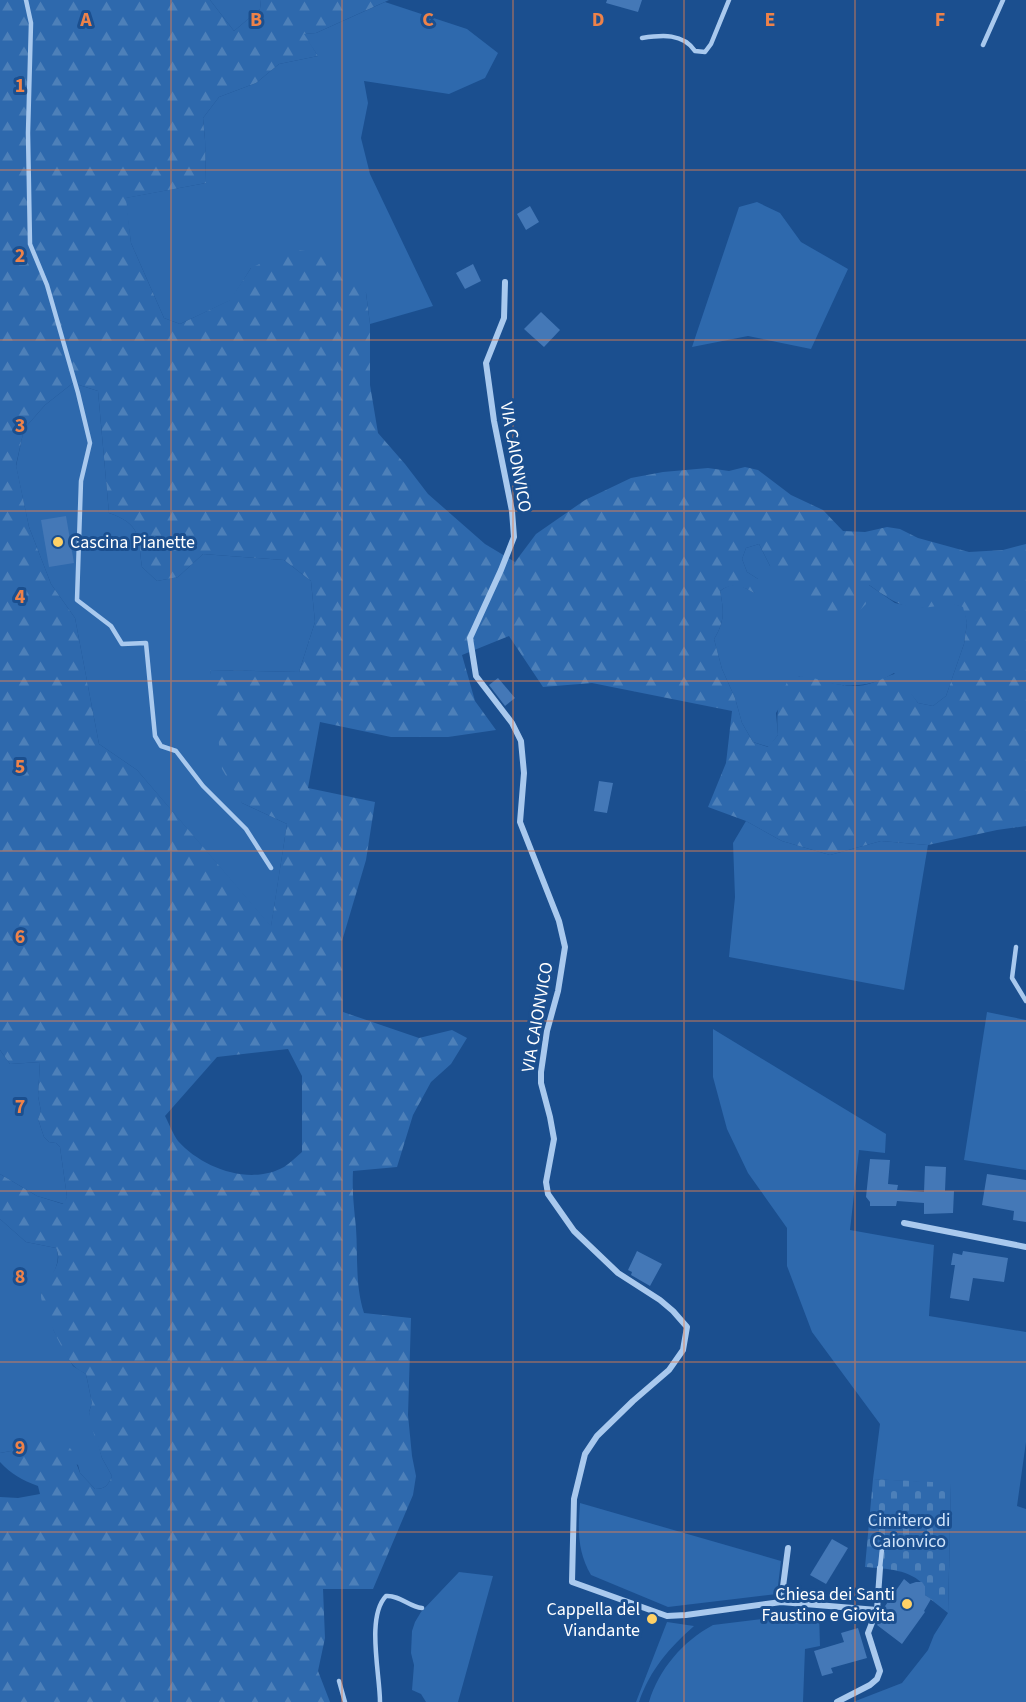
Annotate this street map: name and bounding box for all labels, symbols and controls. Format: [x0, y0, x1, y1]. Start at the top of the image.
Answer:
text: A [79, 6, 92, 34]
text: B [250, 6, 262, 34]
text: C [422, 6, 434, 34]
text: D [592, 6, 604, 34]
text: E [765, 6, 775, 34]
text: F [935, 6, 945, 34]
text: 1 [15, 72, 25, 100]
text: 2 [15, 242, 25, 270]
street label: VIA CAIONVICO [494, 400, 538, 514]
text: 3 [15, 412, 25, 440]
place label: Cascina Pianette [70, 530, 195, 555]
marker: Cascina Pianette [51, 535, 65, 549]
text: 4 [15, 583, 26, 611]
text: 5 [15, 753, 25, 781]
text: 6 [15, 923, 25, 951]
street label: VIA CAIONVICO [516, 960, 559, 1074]
text: 7 [15, 1093, 25, 1121]
text: 8 [15, 1263, 25, 1291]
text: 9 [15, 1434, 25, 1462]
park label: Cimitero di Caionvico [868, 1508, 950, 1554]
place label: Chiesa dei Santi Faustino e Giovita [762, 1582, 895, 1628]
place label: Cappella del Viandante [546, 1597, 640, 1643]
marker: Chiesa dei Santi Faustino e Giovita [900, 1597, 914, 1611]
marker: Cappella del Viandante [645, 1612, 659, 1626]

